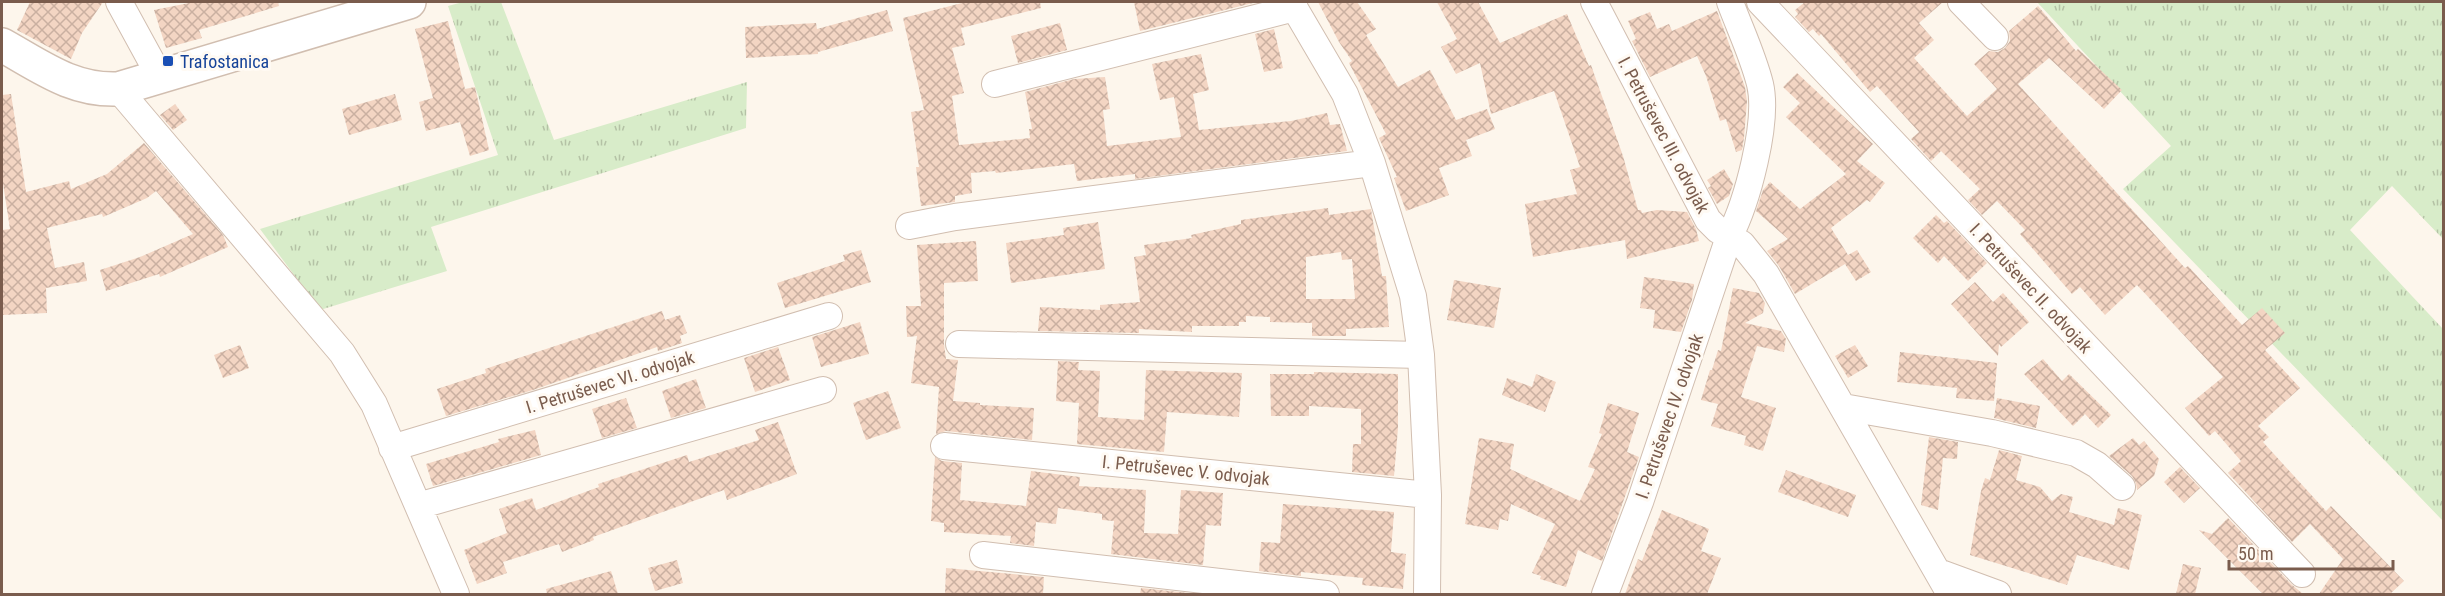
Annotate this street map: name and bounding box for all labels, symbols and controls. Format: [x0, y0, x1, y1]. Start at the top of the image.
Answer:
place label: Trafostanica [180, 51, 269, 72]
street label: I. Petruševec III. odvojak [1614, 53, 1714, 217]
marker: Trafostanica [161, 54, 175, 68]
street label: I. Petruševec II. odvojak [1966, 219, 2096, 357]
street label: I. Petruševec IV. odvojak [1631, 331, 1707, 501]
street label: I. Petruševec VI. odvojak [523, 346, 697, 418]
street label: I. Petruševec V. odvojak [1101, 451, 1271, 489]
scale bar [2229, 533, 2392, 571]
text: 50 m [2238, 543, 2273, 564]

